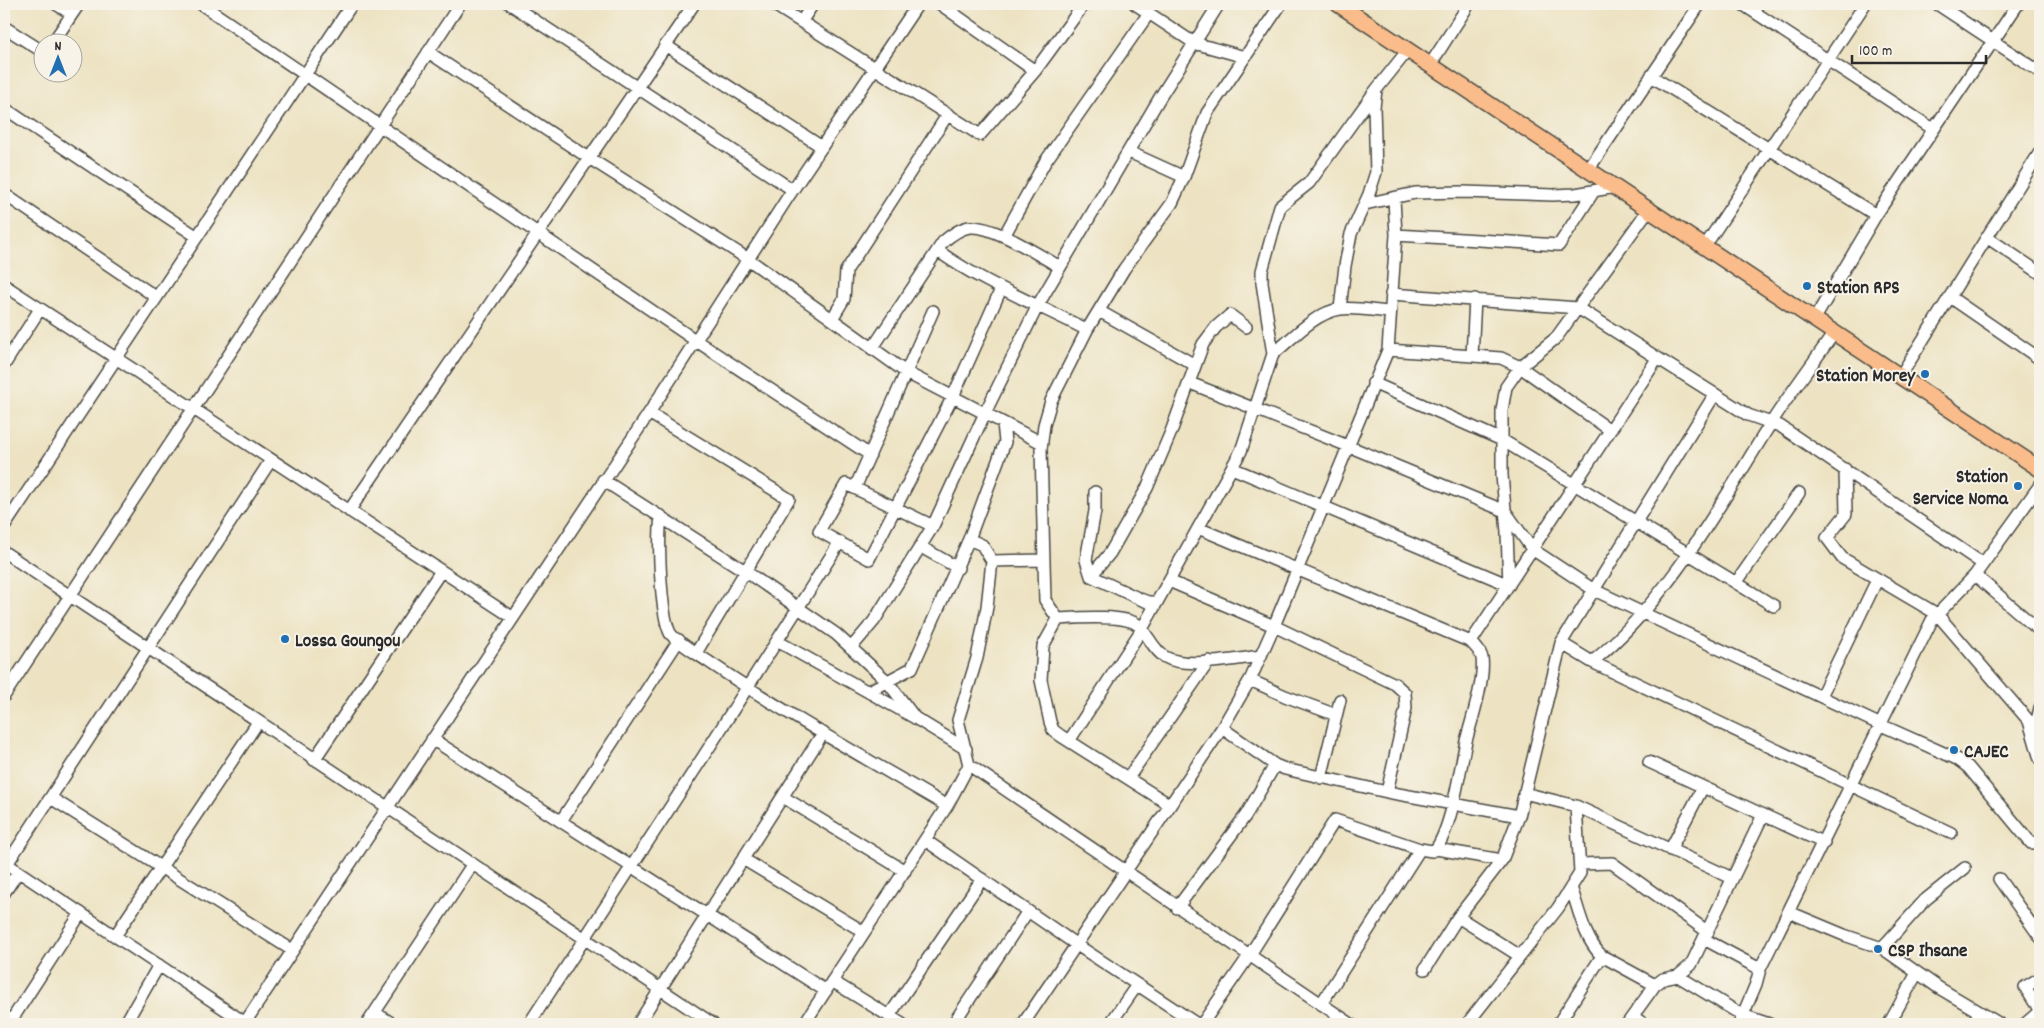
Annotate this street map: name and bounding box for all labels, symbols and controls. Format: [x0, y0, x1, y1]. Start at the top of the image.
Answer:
north arrow [32, 32, 82, 82]
scale bar [1852, 32, 1985, 64]
text: N [55, 37, 62, 57]
text: 100 m [1859, 41, 1892, 63]
place label: Station RPS [1817, 276, 1900, 303]
marker: Station RPS [1801, 280, 1813, 292]
place label: Station Morey [1816, 364, 1916, 391]
marker: Station Morey [1919, 368, 1931, 380]
place label: Station Service Noma [1913, 465, 2009, 514]
marker: Station Service Noma [2012, 480, 2024, 492]
place label: Lossa Goungou [295, 629, 400, 656]
marker: Lossa Goungou [279, 633, 291, 645]
place label: CAJEC [1964, 740, 2009, 767]
marker: CAJEC [1948, 744, 1960, 756]
place label: CSP Ihsane [1888, 939, 1967, 966]
marker: CSP Ihsane [1872, 943, 1884, 955]

